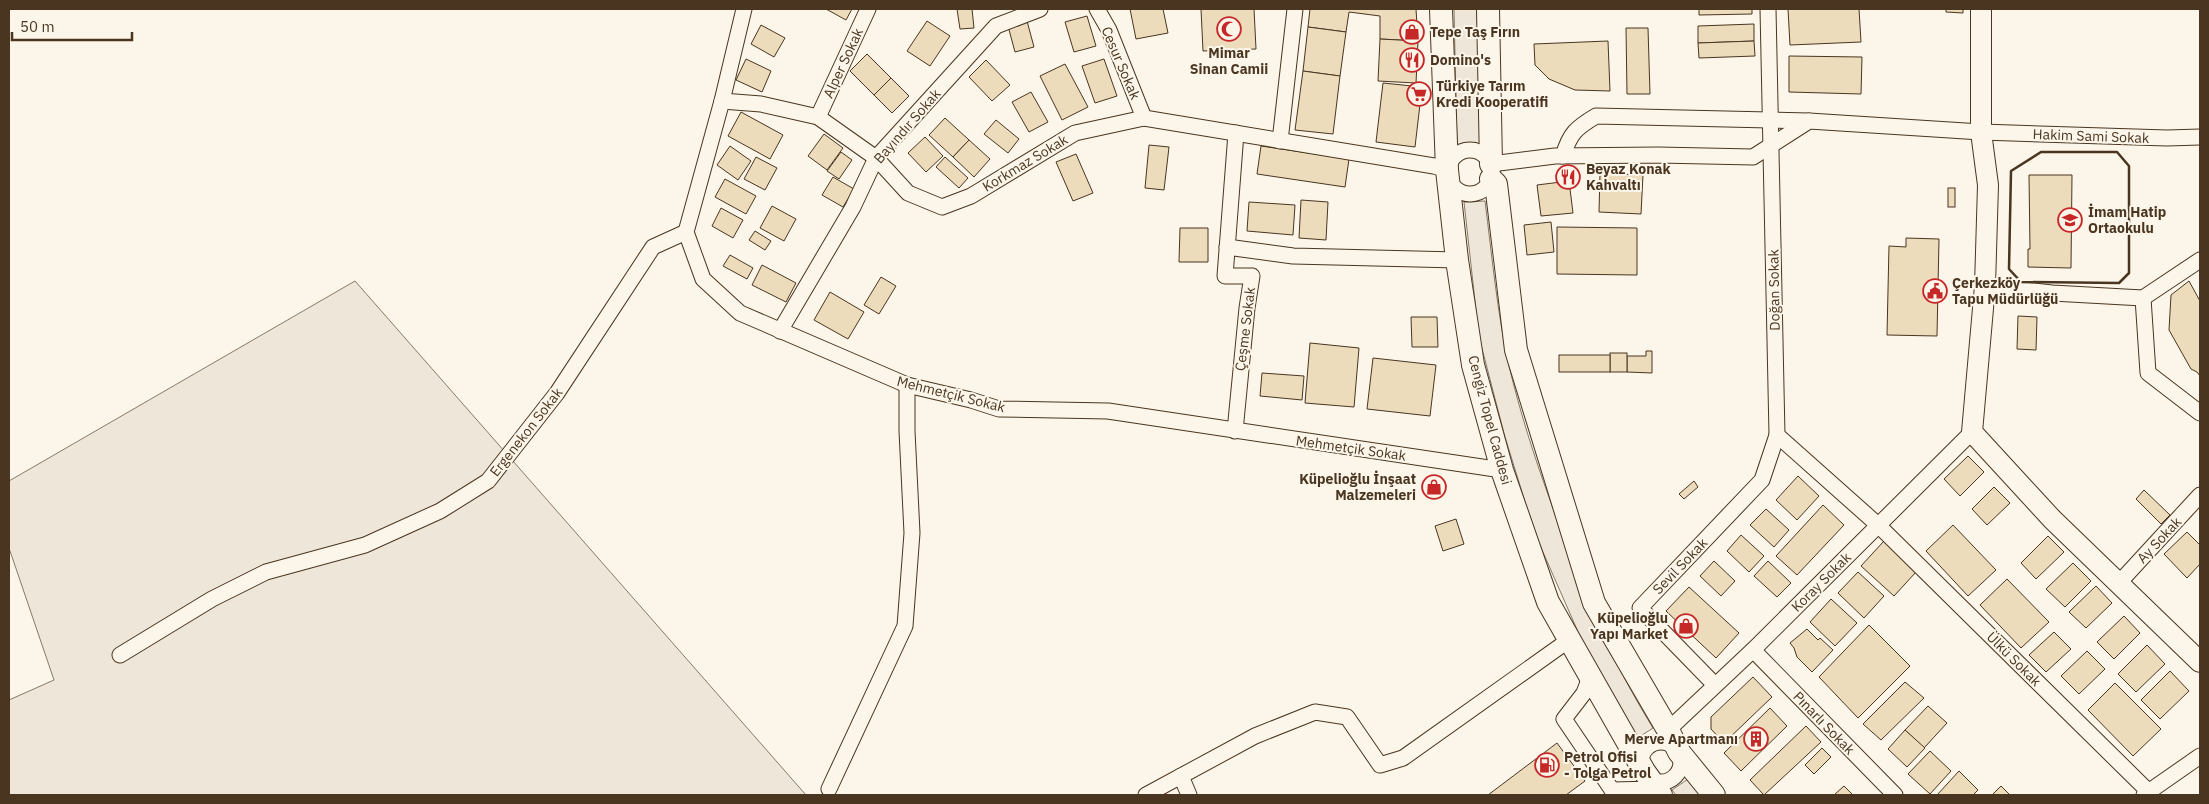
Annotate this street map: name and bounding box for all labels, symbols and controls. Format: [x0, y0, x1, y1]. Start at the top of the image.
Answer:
scale bar [12, 10, 132, 42]
mosque icon: Mimar Sinan Camii [1216, 16, 1242, 42]
text: 50 m [20, 17, 55, 36]
shop icon: Tepe Taş Fırın [1399, 19, 1425, 45]
place label: Tepe Taş Fırın [1430, 23, 1520, 41]
street label: Cesur Sokak [1098, 24, 1145, 103]
street label: Alper Sokak [819, 25, 867, 101]
place label: Mimar Sinan Camii [1190, 44, 1268, 78]
restaurant icon: Domino's [1399, 47, 1425, 73]
place label: Domino's [1430, 51, 1491, 69]
place label: Türkiye Tarım Kredi Kooperatifi [1436, 77, 1548, 111]
supermarket icon: Türkiye Tarım Kredi Kooperatifi [1406, 81, 1432, 107]
street label: Bayındır Sokak [870, 84, 945, 167]
street label: Hakim Sami Sokak [2032, 125, 2150, 147]
street label: Korkmaz Sokak [979, 130, 1072, 196]
place label: Beyaz Konak Kahvaltı [1586, 160, 1672, 194]
restaurant icon: Beyaz Konak Kahvaltı [1555, 164, 1581, 190]
place label: İmam Hatip Ortaokulu [2088, 203, 2166, 237]
school or university icon: İmam Hatip Ortaokulu [2057, 207, 2083, 233]
street label: Doğan Sokak [1764, 248, 1784, 331]
place label: Çerkezköy Tapu Müdürlüğü [1952, 274, 2058, 308]
public building icon: Çerkezköy Tapu Müdürlüğü [1922, 278, 1948, 304]
street label: Çeşme Sokak [1231, 285, 1259, 372]
street label: Cengiz Topel Caddesi [1464, 353, 1516, 487]
street label: Mehmetçik Sokak [895, 372, 1008, 416]
street label: Ergenekon Sokak [486, 383, 567, 480]
street label: Mehmetçik Sokak [1295, 431, 1408, 465]
place label: Küpelioğlu İnşaat Malzemeleri [1299, 470, 1416, 504]
shop icon: Küpelioğlu İnşaat Malzemeleri [1421, 474, 1447, 500]
street label: Ay Sokak [2133, 512, 2186, 567]
street label: Sevil Sokak [1649, 534, 1712, 598]
street label: Koray Sokak [1787, 548, 1855, 616]
place label: Küpelioğlu Yapı Market [1590, 609, 1668, 643]
shop icon: Küpelioğlu Yapı Market [1673, 613, 1699, 639]
street label: Ülkü Sokak [1983, 628, 2046, 691]
street label: Pınarlı Sokak [1789, 688, 1859, 759]
building icon: Merve Apartmanı [1743, 726, 1769, 752]
place label: Merve Apartmanı [1624, 730, 1738, 748]
place label: Petrol Ofisi - Tolga Petrol [1564, 748, 1651, 782]
fuel station icon: Petrol Ofisi - Tolga Petrol [1534, 752, 1560, 778]

